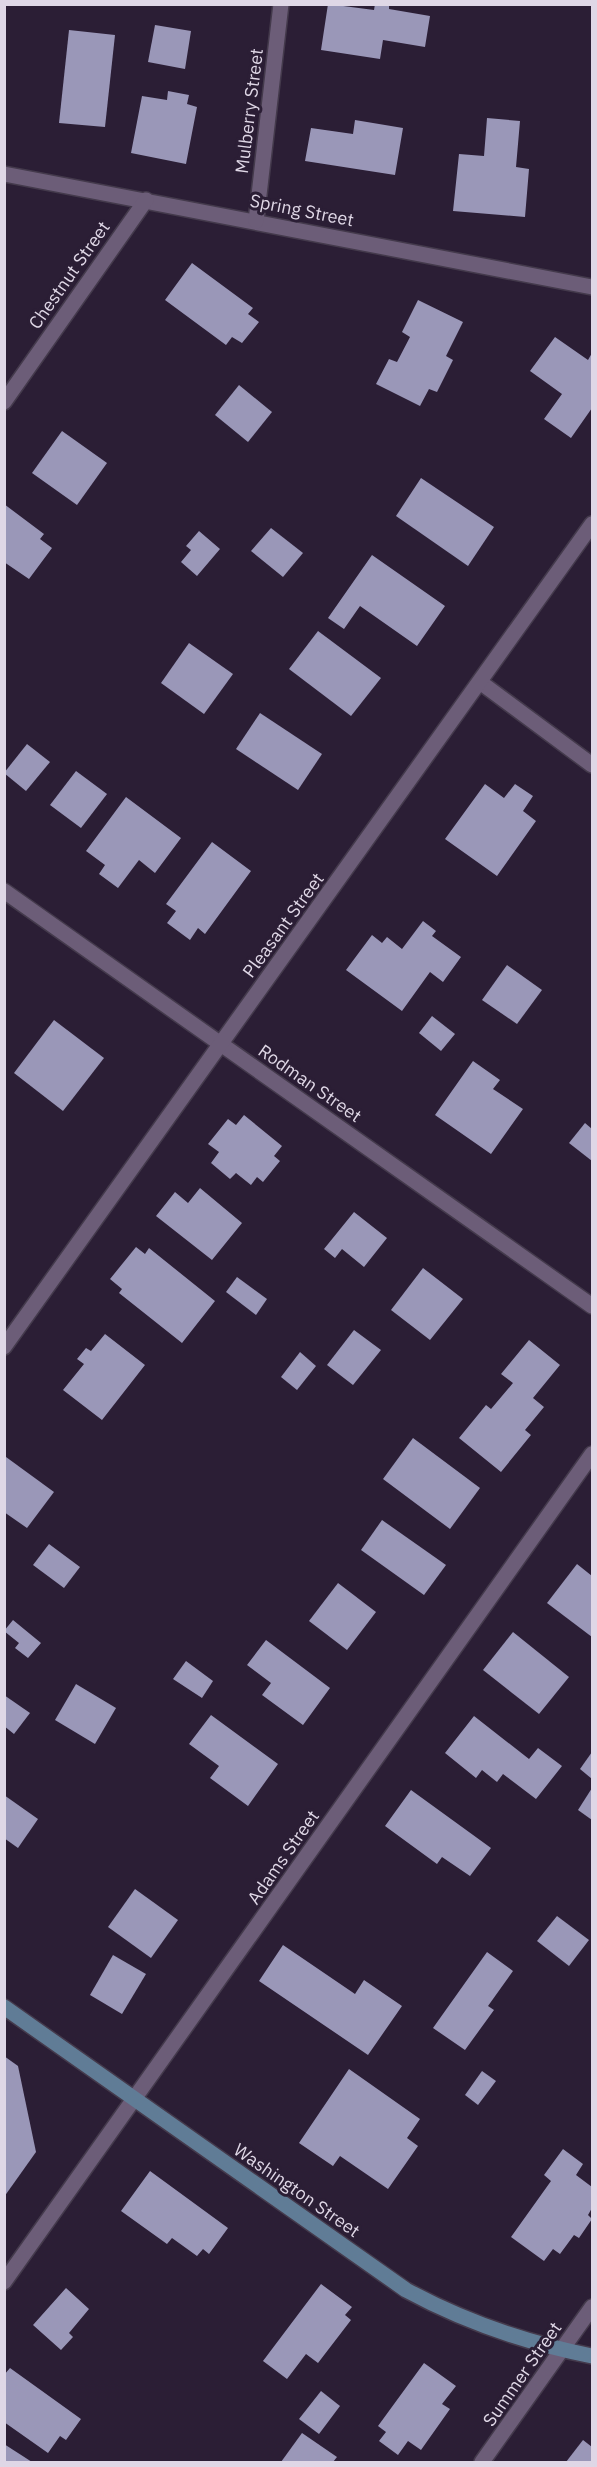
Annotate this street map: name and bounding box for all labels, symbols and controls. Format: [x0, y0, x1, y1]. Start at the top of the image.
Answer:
street label: Mulberry Street [230, 47, 268, 175]
street label: Spring Street [248, 189, 356, 231]
street label: Chestnut Street [23, 217, 115, 333]
street label: Pleasant Street [237, 868, 329, 982]
street label: Rodman Street [254, 1039, 366, 1127]
street label: Adams Street [242, 1805, 324, 1909]
street label: Washington Street [229, 2138, 365, 2242]
street label: Summer Street [478, 2317, 566, 2431]

